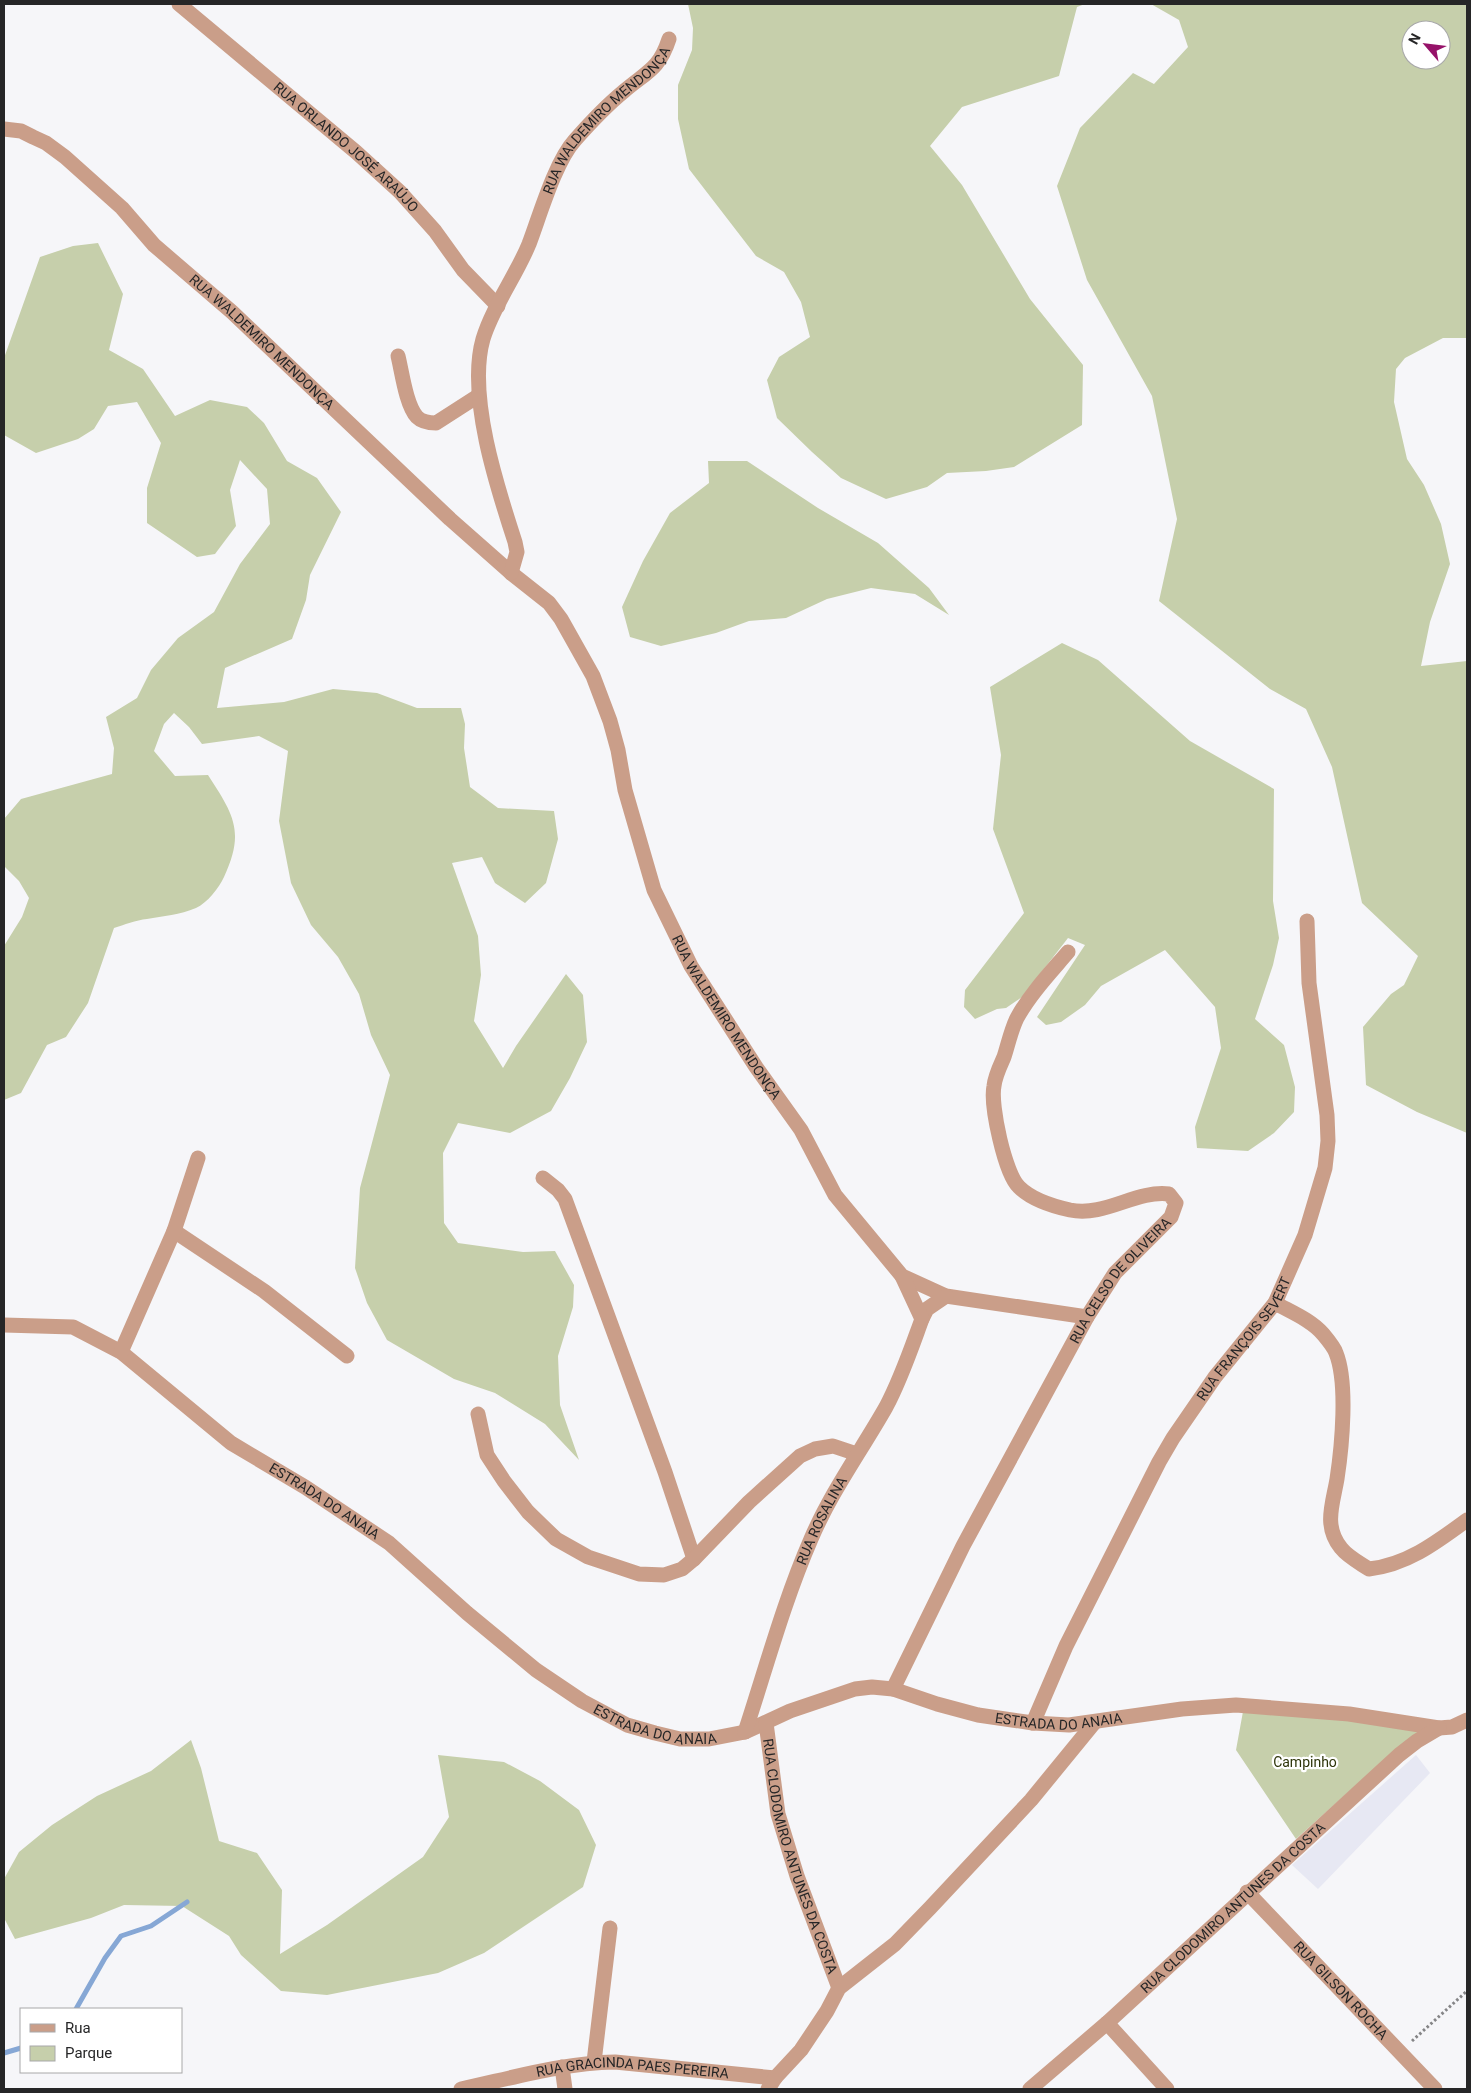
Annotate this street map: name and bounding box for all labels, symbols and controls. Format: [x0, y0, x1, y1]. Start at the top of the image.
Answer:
north arrow [1401, 20, 1451, 70]
text: N [1405, 31, 1424, 47]
street label: RUA WALDEMIRO MENDONÇA [540, 44, 673, 196]
street label: RUA ORLANDO JOSÉ ARAÚJO [271, 79, 422, 215]
street label: RUA WALDEMIRO MENDONÇA [186, 271, 338, 413]
street label: RUA WALDEMIRO MENDONÇA [669, 932, 784, 1102]
street label: RUA CELSO DE OLIVEIRA [1066, 1214, 1174, 1346]
street label: RUA FRANÇOIS SEVERT [1193, 1274, 1294, 1403]
street label: ESTRADA DO ANAIA [267, 1460, 383, 1542]
street label: RUA ROSALINA [793, 1474, 850, 1567]
street label: ESTRADA DO ANAIA [591, 1701, 718, 1748]
street label: ESTRADA DO ANAIA [994, 1710, 1123, 1733]
street label: RUA CLODOMIRO ANTUNES DA COSTA [760, 1738, 841, 1976]
park label: Campinho [1273, 1754, 1337, 1770]
street label: RUA CLODOMIRO ANTUNES DA COSTA [1137, 1819, 1328, 1996]
street label: RUA GILSON ROCHA [1290, 1938, 1391, 2043]
legend [20, 2008, 182, 2073]
text: Rua [65, 2019, 91, 2037]
text: Parque [65, 2044, 112, 2062]
street label: RUA GRACINDA PAES PEREIRA [535, 2054, 730, 2081]

